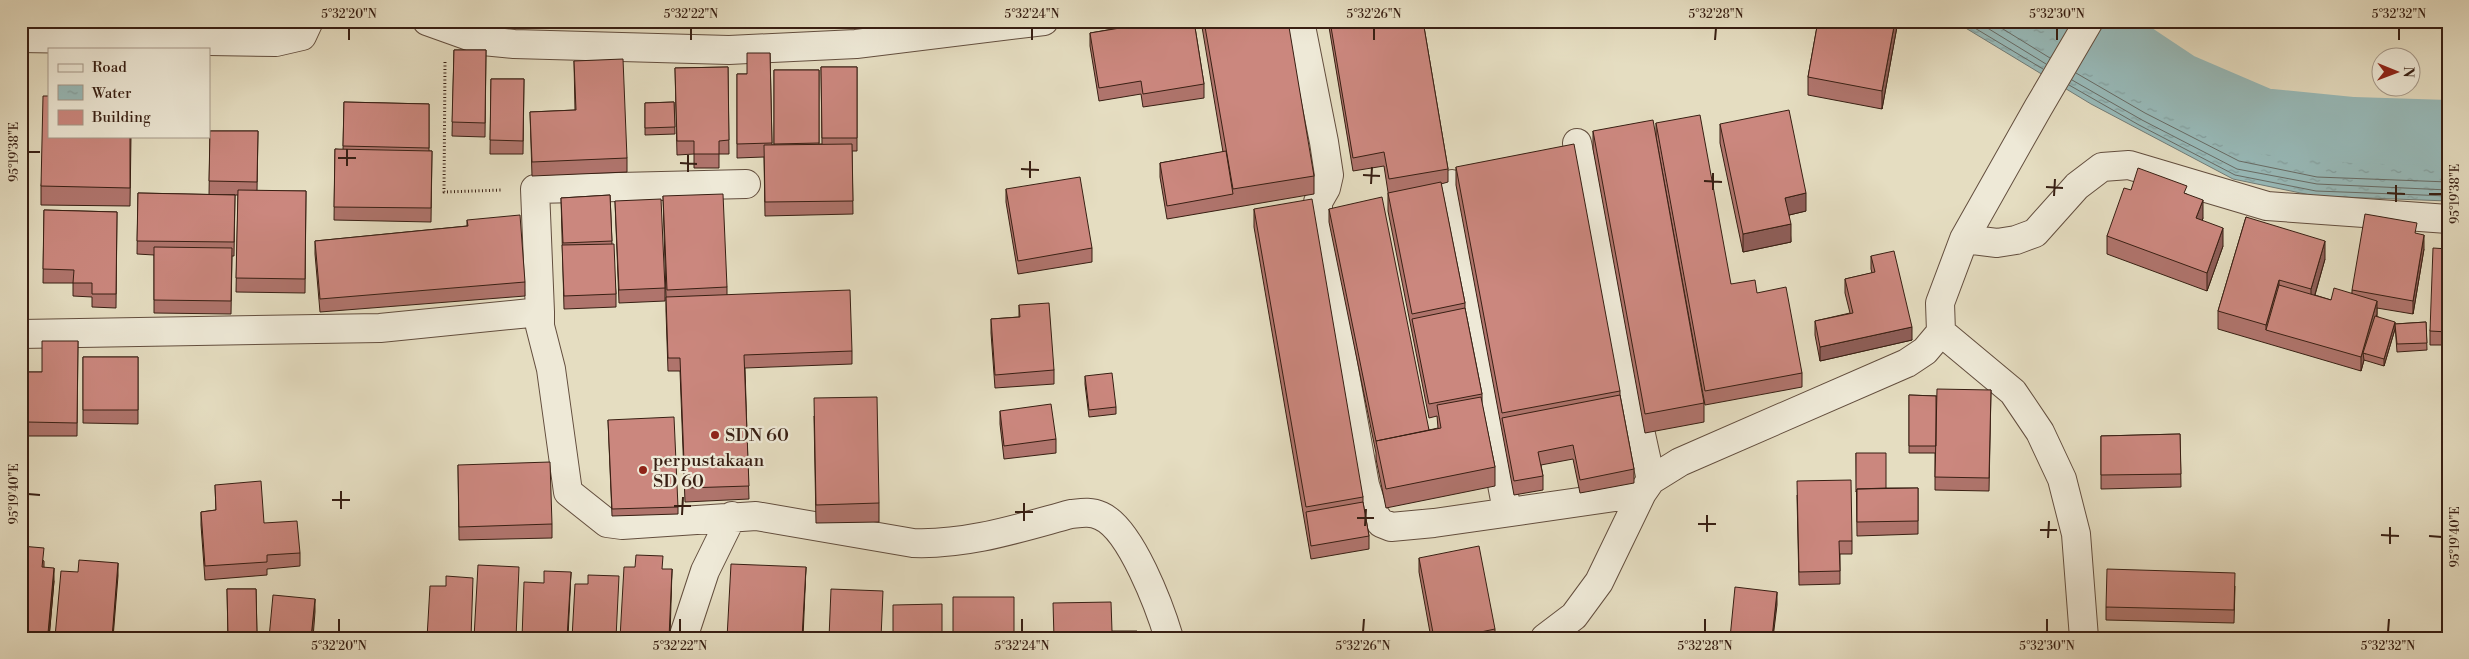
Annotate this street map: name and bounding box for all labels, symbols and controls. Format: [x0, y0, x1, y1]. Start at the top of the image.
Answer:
text: 5°32'20"N [321, 7, 377, 22]
text: 5°32'22"N [664, 7, 718, 22]
text: 5°32'24"N [1005, 7, 1059, 22]
text: 5°32'26"N [1347, 7, 1402, 22]
text: 5°32'28"N [1689, 7, 1744, 22]
text: 5°32'30"N [2029, 7, 2085, 22]
text: 5°32'32"N [2372, 7, 2426, 22]
legend [48, 48, 210, 138]
north arrow [2372, 48, 2422, 98]
text: Road [92, 58, 127, 77]
text: N [2399, 67, 2417, 78]
text: Water [91, 84, 132, 103]
text: Building [91, 108, 151, 127]
text: 95°19'38"E [7, 122, 22, 182]
text: 95°19'38"E [2448, 164, 2463, 224]
place label: SDN 60 [725, 424, 789, 447]
marker: SDN 60 [709, 429, 721, 441]
place label: perpustakaan SD 60 [653, 449, 764, 493]
text: 95°19'40"E [7, 463, 22, 525]
marker: perpustakaan SD 60 [637, 464, 649, 476]
text: 95°19'40"E [2448, 506, 2463, 568]
text: 5°32'20"N [311, 639, 367, 654]
text: 5°32'22"N [653, 639, 707, 654]
text: 5°32'24"N [995, 639, 1049, 654]
text: 5°32'26"N [1336, 639, 1391, 654]
text: 5°32'28"N [1678, 639, 1733, 654]
text: 5°32'30"N [2019, 639, 2075, 654]
text: 5°32'32"N [2361, 639, 2415, 654]

